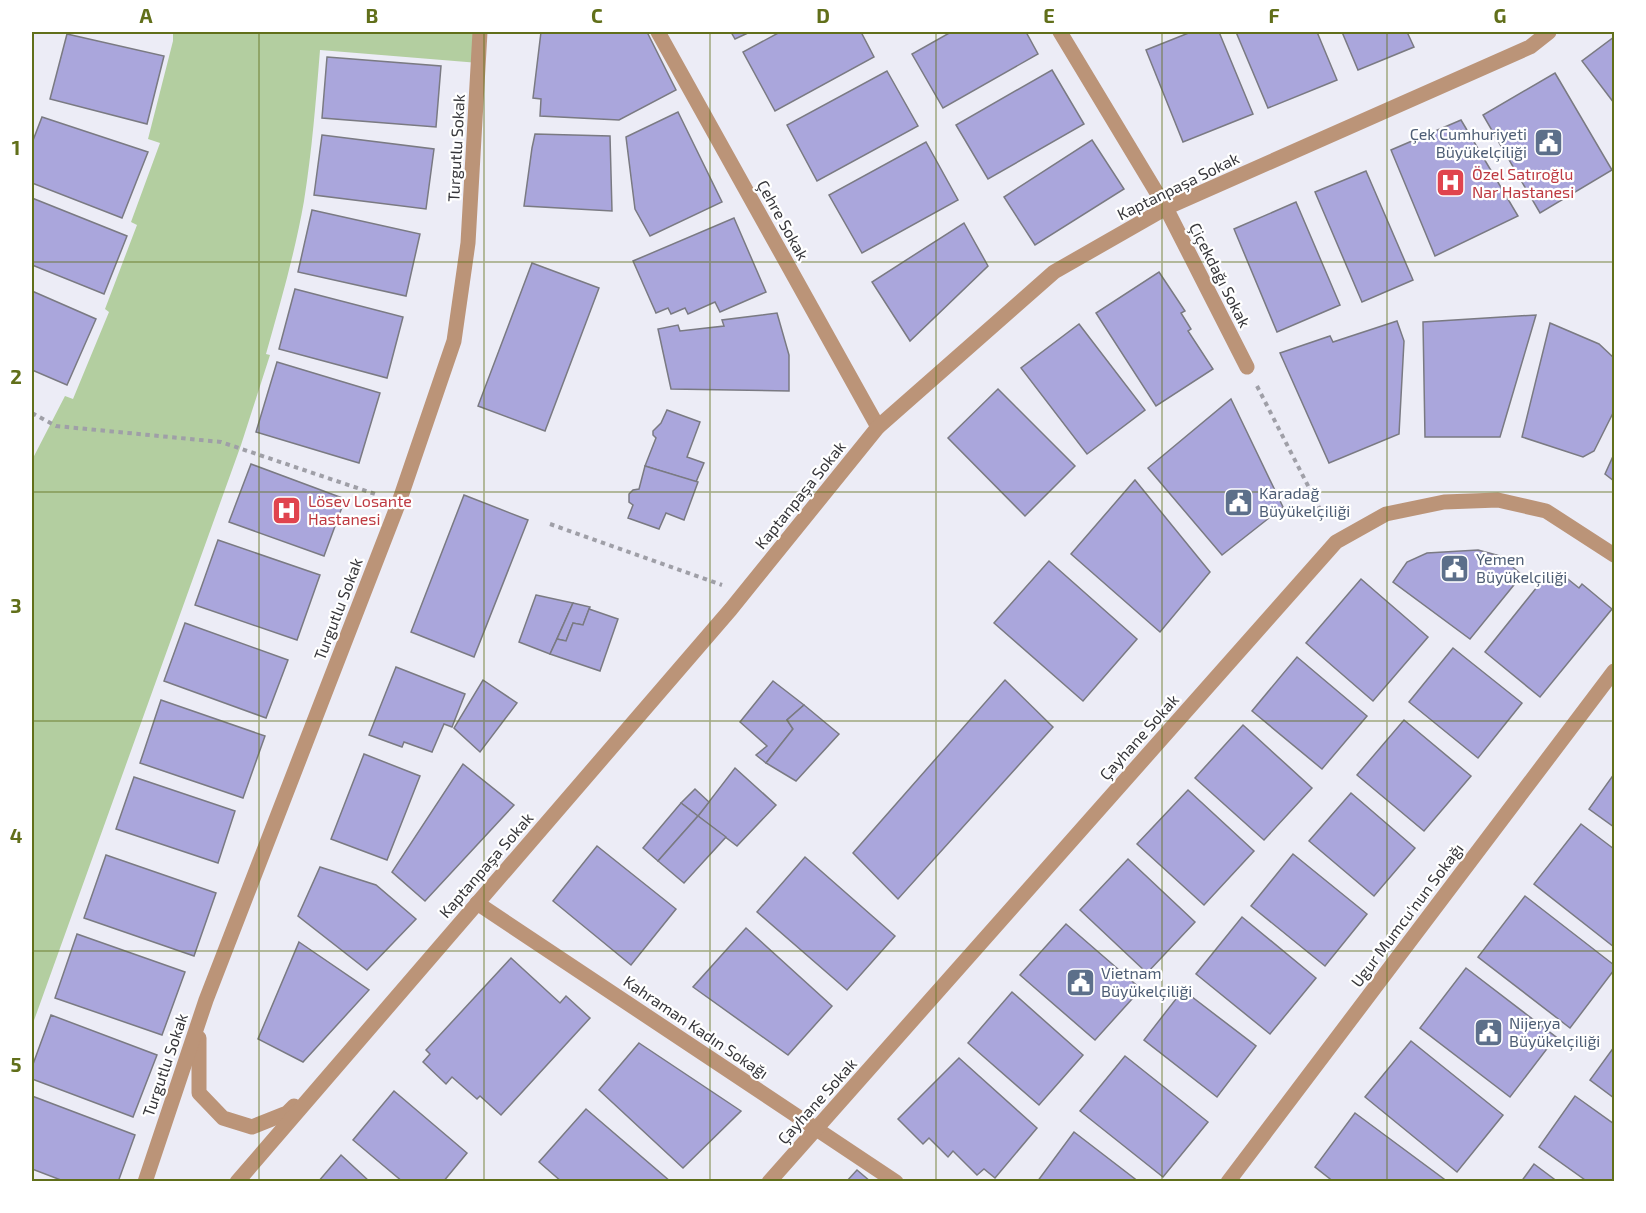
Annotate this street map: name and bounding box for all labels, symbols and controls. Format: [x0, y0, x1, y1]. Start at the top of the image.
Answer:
text: A [139, 3, 153, 27]
text: B [366, 3, 378, 27]
text: C [591, 3, 603, 27]
text: D [816, 3, 830, 27]
text: E [1043, 3, 1055, 27]
text: F [1268, 3, 1280, 27]
text: G [1494, 3, 1506, 27]
street label: Turgutlu Sokak [443, 94, 468, 202]
place label: Çek Cumhuriyeti Büyükelçiliği [1410, 124, 1527, 162]
public building icon: Çek Cumhuriyeti Büyükelçiliği [1532, 127, 1564, 159]
text: 1 [12, 135, 20, 159]
street label: Kaptanpaşa Sokak [1114, 148, 1242, 224]
place label: Özel Satıroğlu Nar Hastanesi [1472, 164, 1574, 201]
hospital icon: Özel Satıroğlu Nar Hastanesi [1435, 167, 1467, 199]
street label: Çehre Sokak [753, 176, 813, 264]
street label: Çiçekdağı Sokak [1185, 219, 1255, 331]
text: 2 [10, 364, 22, 388]
street label: Kaptanpaşa Sokak [750, 437, 850, 553]
place label: Karadağ Büyükelçiliği [1259, 483, 1350, 521]
public building icon: Karadağ Büyükelçiliği [1222, 486, 1254, 518]
place label: Lösev Losante Hastanesi [308, 491, 412, 528]
hospital icon: Lösev Losante Hastanesi [271, 494, 303, 526]
place label: Yemen Büyükelçiliği [1476, 549, 1567, 587]
public building icon: Yemen Büyükelçiliği [1439, 552, 1471, 584]
street label: Turgutlu Sokak [309, 555, 366, 663]
text: 3 [10, 593, 22, 617]
street label: Çayhane Sokak [1095, 690, 1183, 784]
street label: Kaptanpaşa Sokak [435, 808, 537, 922]
text: 4 [10, 823, 23, 847]
street label: Ugur Mumcu'nun Sokağı [1346, 839, 1467, 990]
place label: Vietnam Büyükelçiliği [1101, 963, 1192, 1001]
public building icon: Vietnam Büyükelçiliği [1064, 966, 1096, 998]
street label: Kahraman Kadın Sokağı [620, 971, 772, 1082]
street label: Turgutlu Sokak [138, 1011, 191, 1119]
place label: Nijerya Büyükelçiliği [1509, 1013, 1600, 1051]
public building icon: Nijerya Büyükelçiliği [1472, 1016, 1504, 1048]
text: 5 [10, 1052, 22, 1076]
street label: Çayhane Sokak [773, 1054, 861, 1148]

